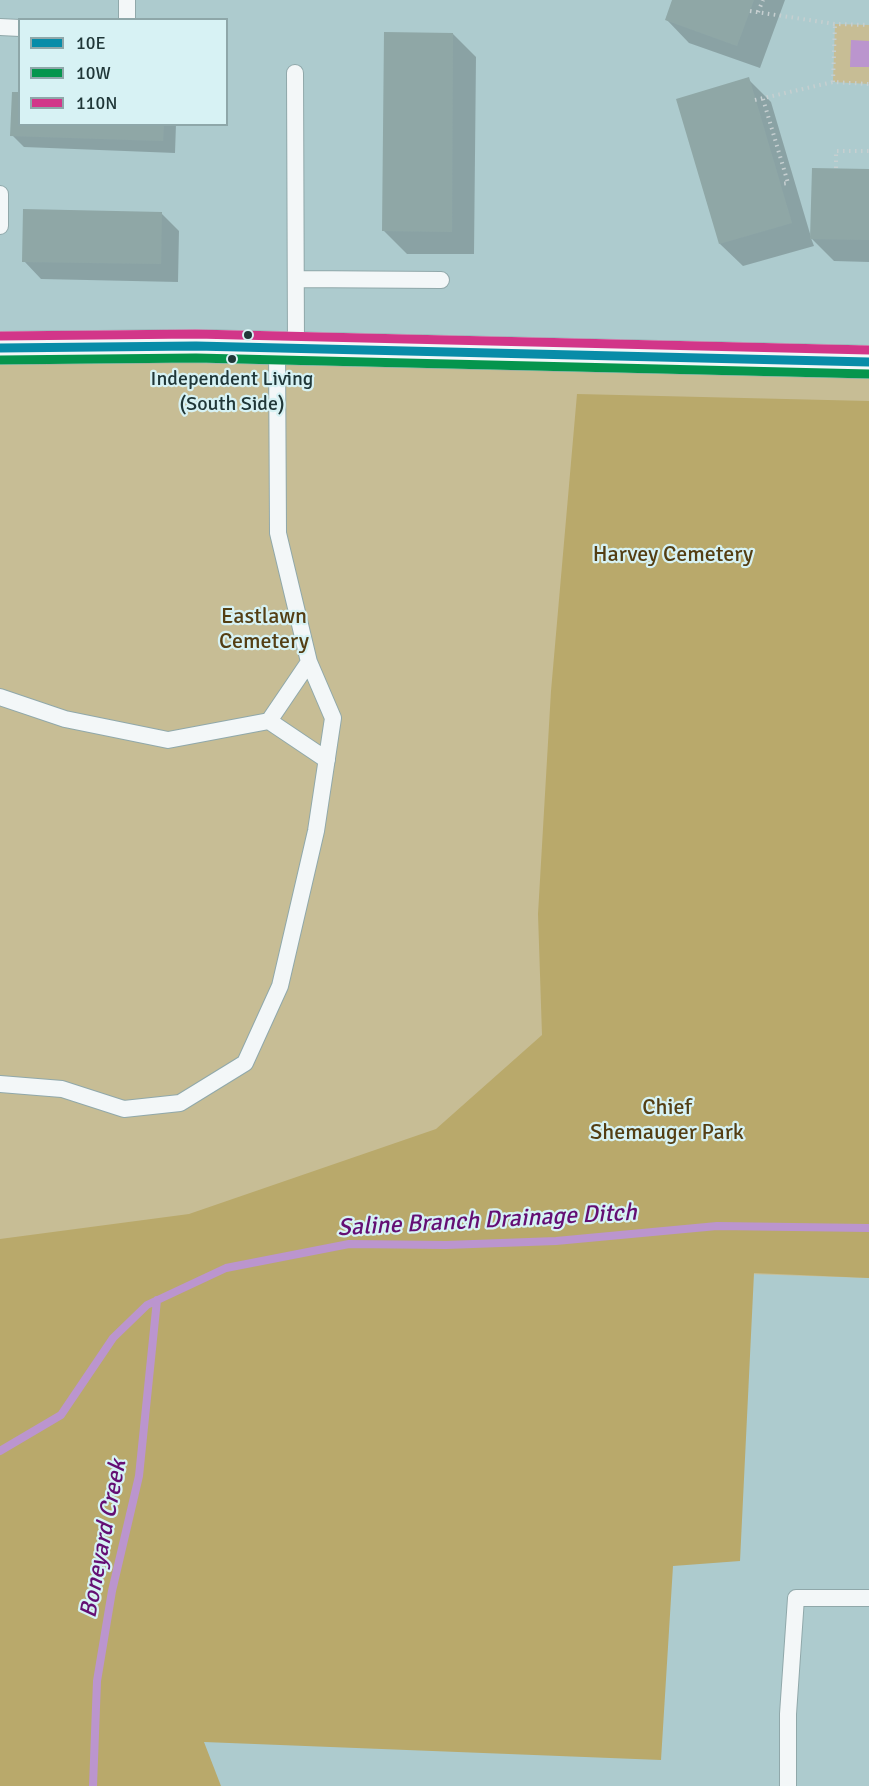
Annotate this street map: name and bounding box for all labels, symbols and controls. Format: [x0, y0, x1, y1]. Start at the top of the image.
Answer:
legend [18, 18, 228, 126]
text: 10E [76, 32, 106, 54]
text: 10W [76, 62, 111, 84]
text: 110N [76, 92, 117, 114]
unlabelled marker [242, 329, 254, 341]
marker: Independent Living (South Side) [226, 353, 238, 365]
place label: Independent Living (South Side) [151, 368, 313, 415]
park label: Harvey Cemetery [593, 542, 753, 568]
park label: Eastlawn Cemetery [219, 604, 309, 656]
park label: Chief Shemauger Park [590, 1095, 744, 1146]
water label: Saline Branch Drainage Ditch [337, 1199, 637, 1243]
water label: Boneyard Creek [75, 1457, 133, 1621]

